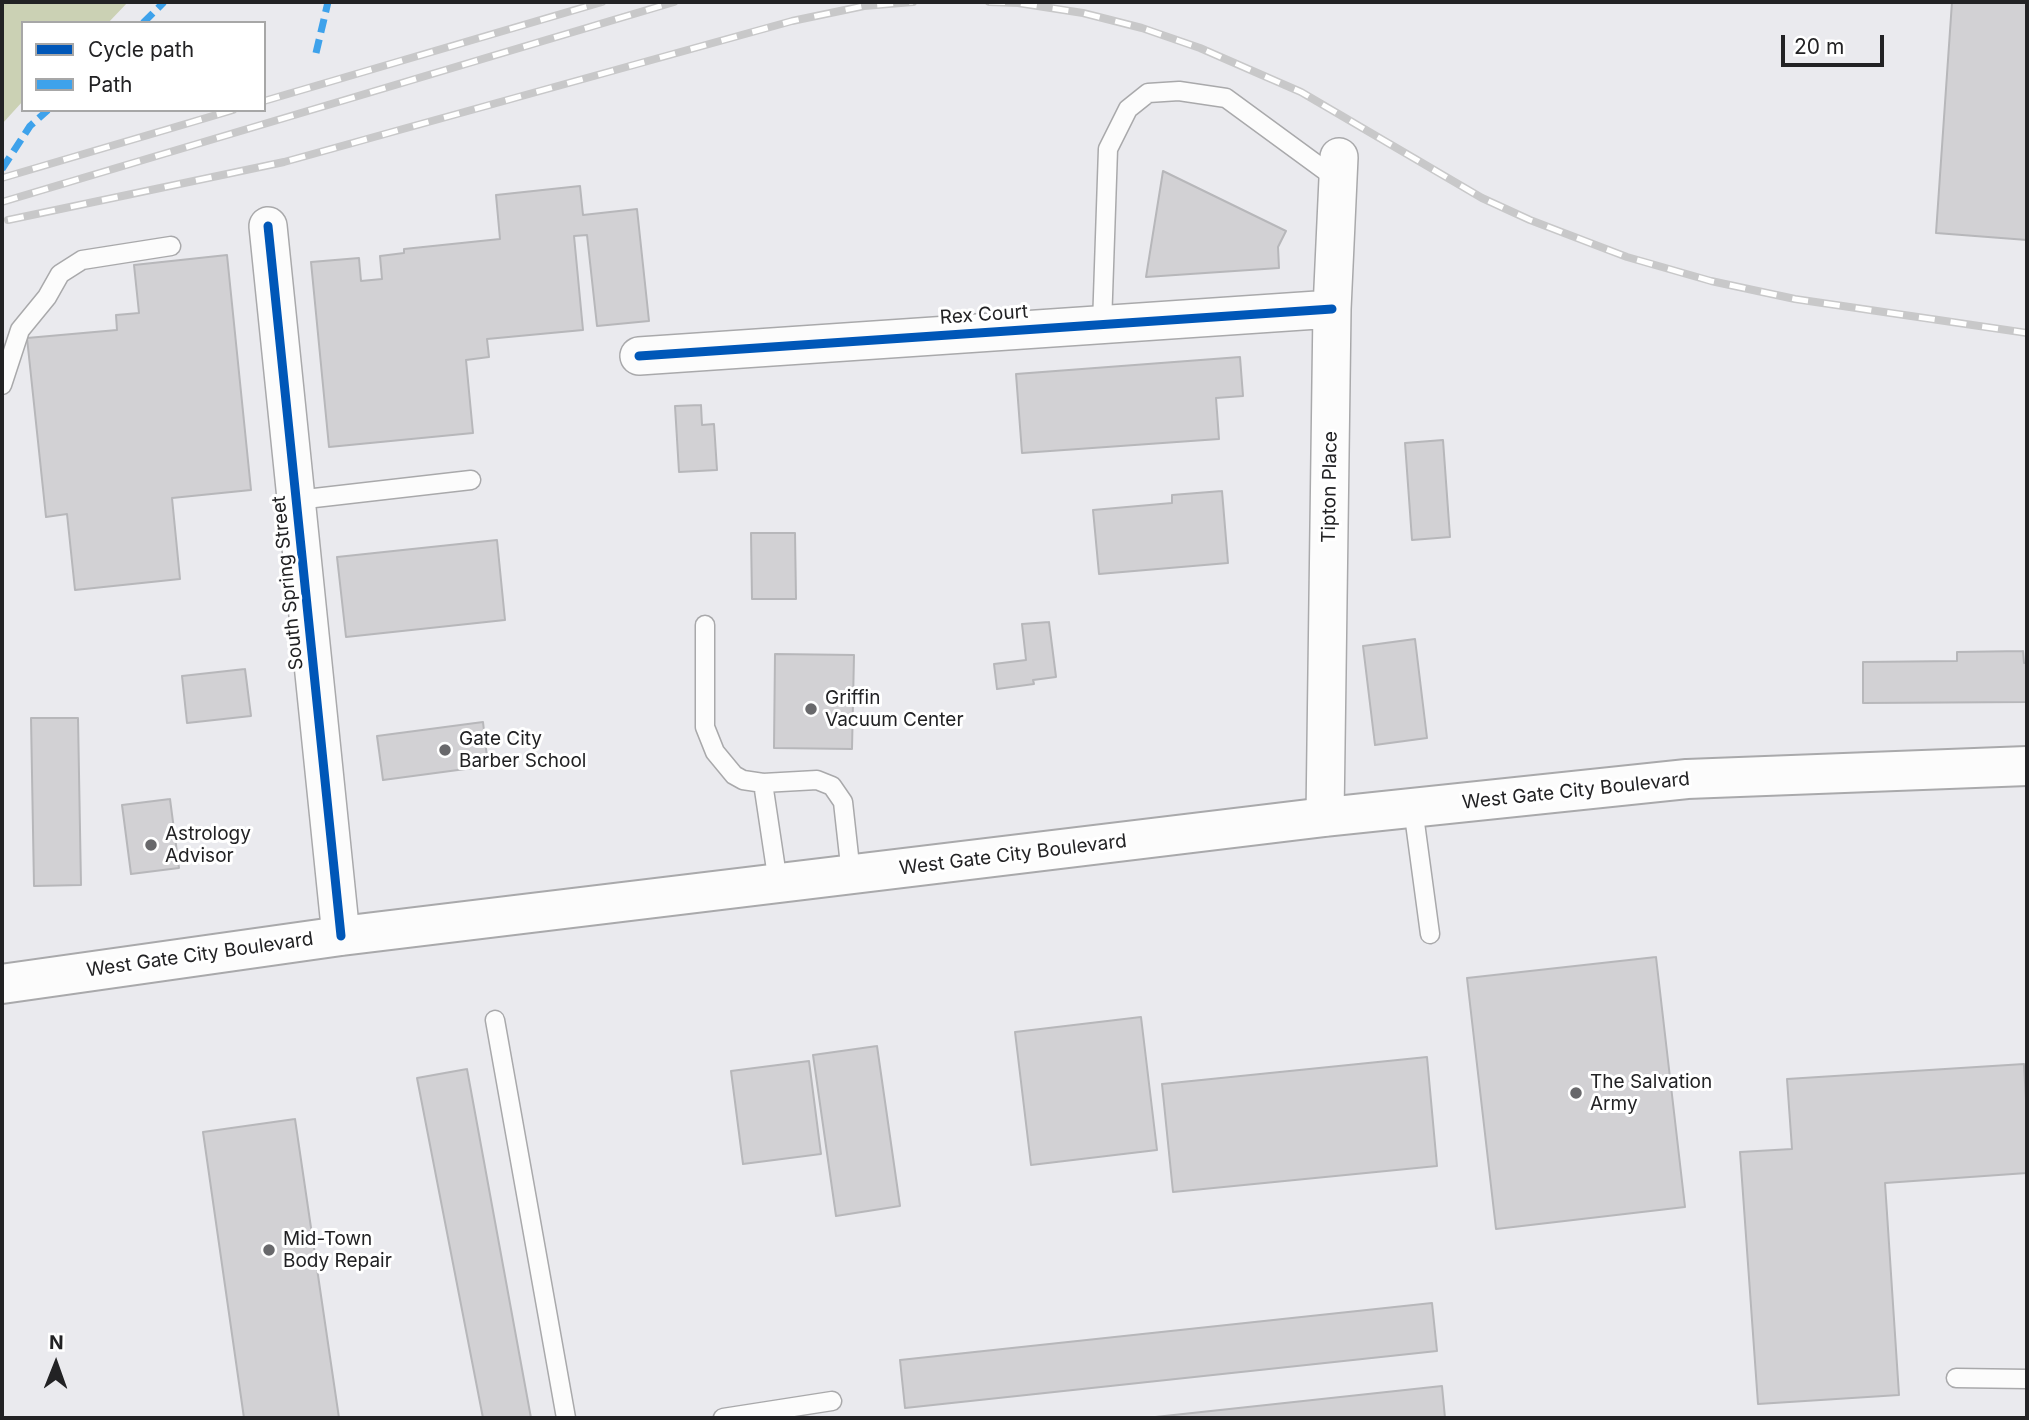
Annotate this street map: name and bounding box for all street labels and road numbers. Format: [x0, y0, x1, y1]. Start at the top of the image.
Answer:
street label: Rex Court [939, 301, 1029, 329]
street label: Tipton Place [1318, 431, 1342, 543]
street label: South Spring Street [267, 495, 309, 671]
street label: West Gate City Boulevard [1461, 768, 1691, 814]
street label: West Gate City Boulevard [898, 830, 1128, 880]
street label: West Gate City Boulevard [85, 928, 315, 982]

